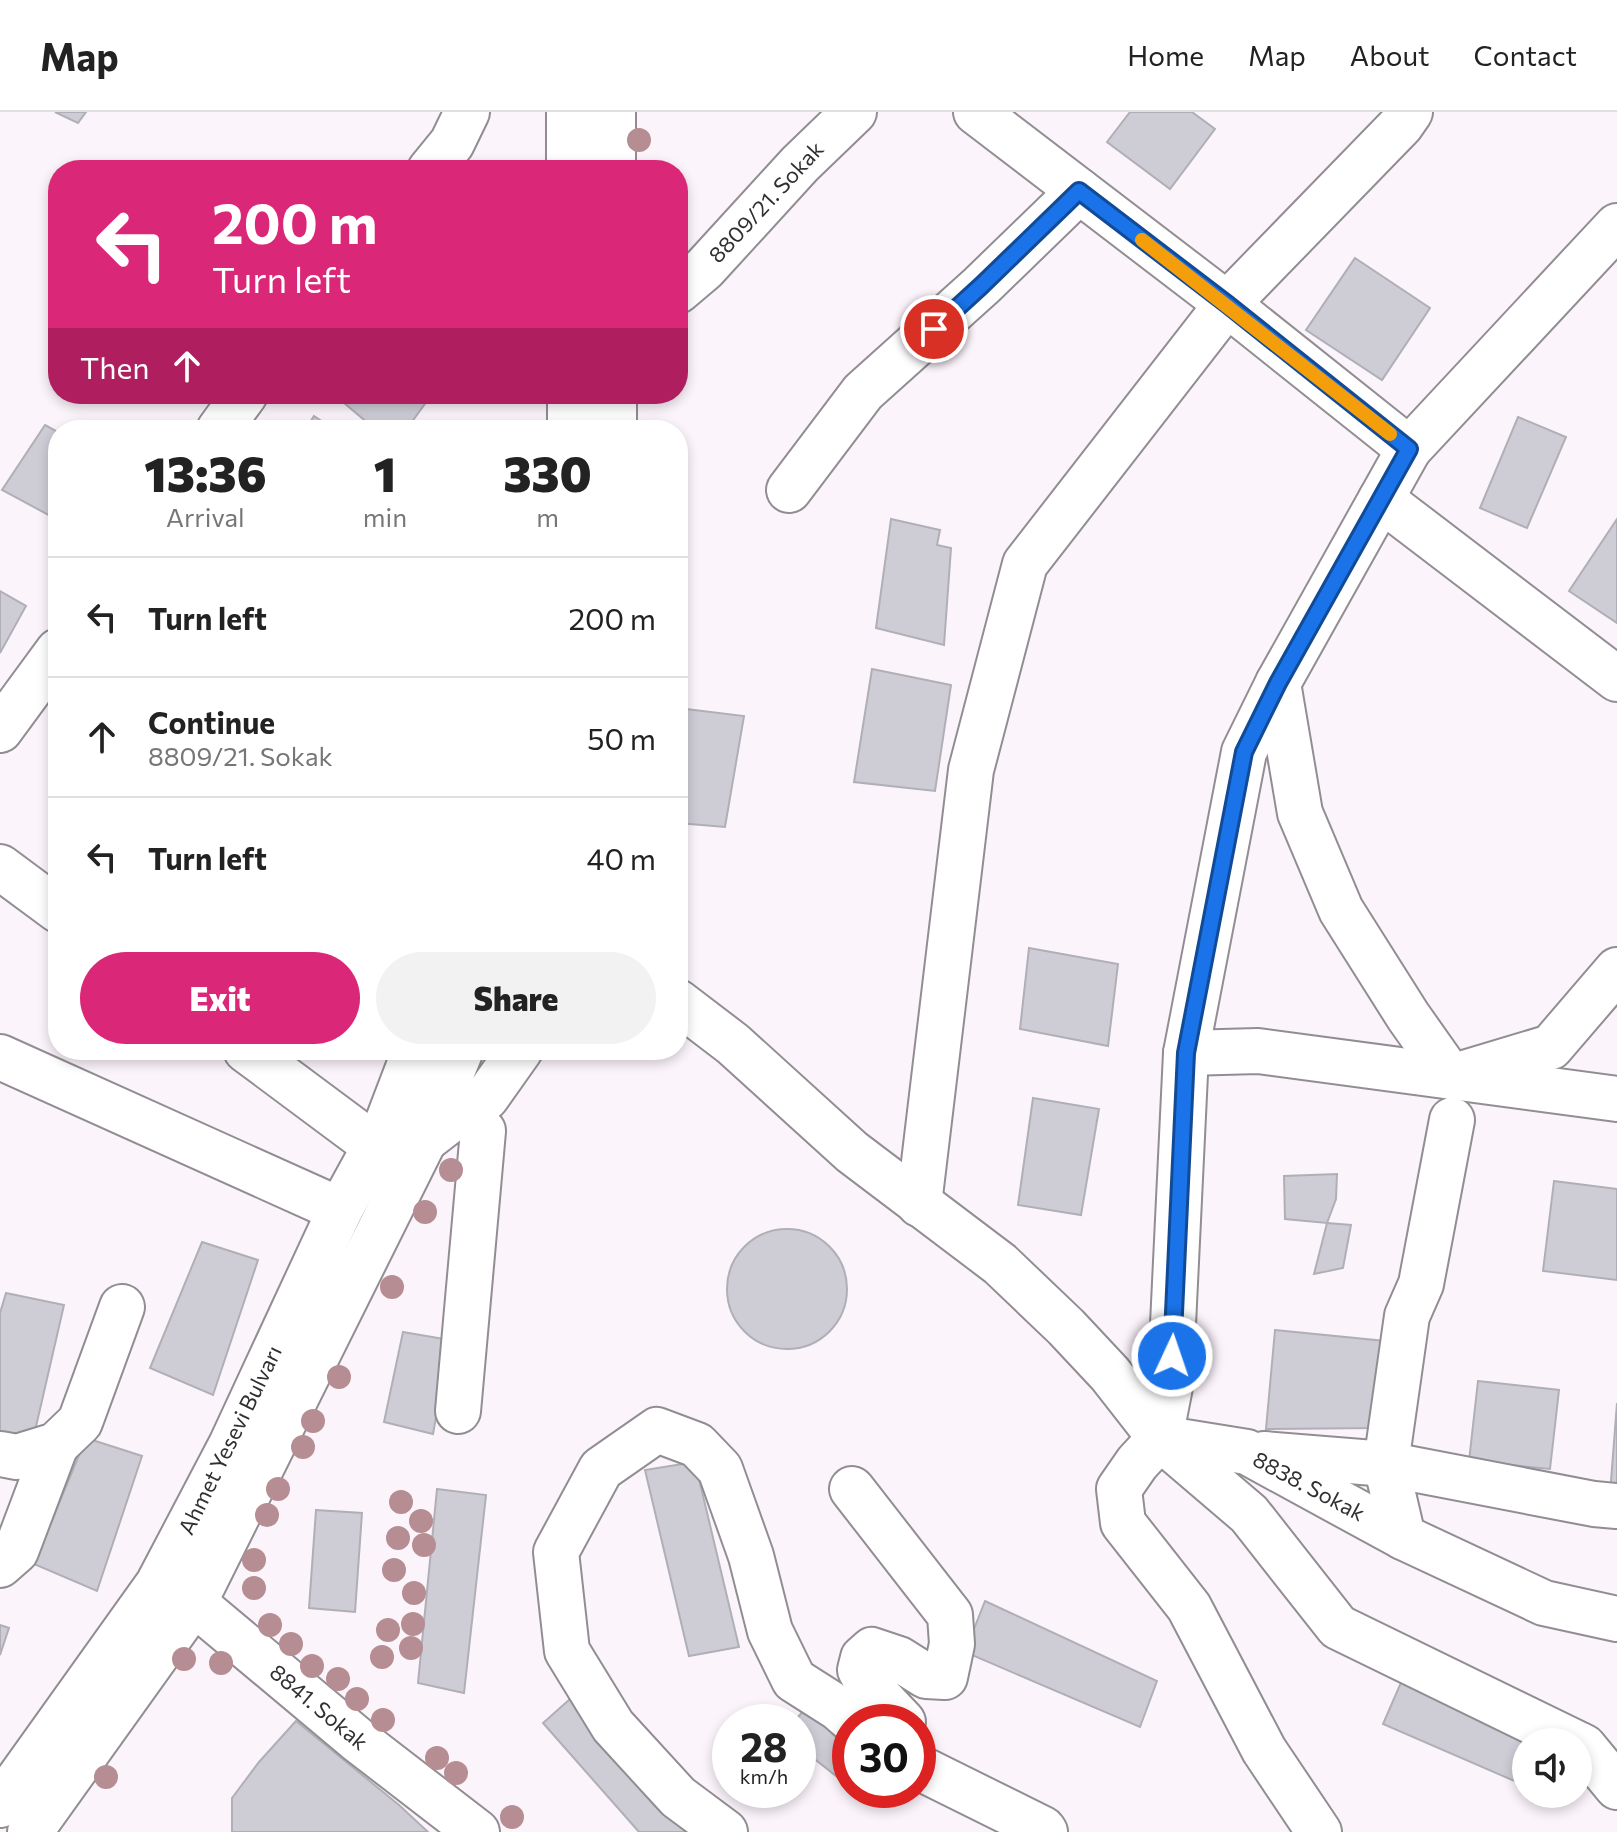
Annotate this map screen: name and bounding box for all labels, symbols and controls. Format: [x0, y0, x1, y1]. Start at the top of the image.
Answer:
text: Map [40, 32, 119, 79]
text: Home [1127, 38, 1204, 72]
text: Map [1248, 38, 1306, 72]
text: About [1350, 38, 1430, 72]
text: Contact [1474, 38, 1577, 72]
street label: 8809/21. Sokak [703, 135, 829, 268]
text: 200 m [212, 187, 378, 256]
icon: left [80, 192, 184, 296]
text: Turn left [212, 256, 351, 300]
pin [900, 295, 968, 363]
icon: arrive [912, 307, 956, 351]
icon: ahead [165, 344, 209, 388]
text: Then [80, 348, 149, 385]
text: 13:36 [144, 443, 267, 502]
text: 1 [374, 443, 396, 502]
text: 330 [503, 443, 592, 502]
text: Arrival [166, 501, 245, 532]
text: min [363, 501, 407, 532]
text: m [536, 501, 559, 532]
icon: left [80, 595, 124, 639]
text: Turn left [148, 599, 267, 636]
text: 200 m [568, 599, 656, 636]
text: Continue [148, 703, 275, 740]
icon: ahead [80, 715, 124, 759]
text: 50 m [587, 719, 656, 756]
text: 8809/21. Sokak [148, 740, 333, 771]
icon: left [80, 835, 124, 879]
text: Turn left [148, 839, 267, 876]
text: 40 m [587, 839, 656, 876]
button: Exit [80, 952, 360, 1044]
button: Share [376, 952, 656, 1044]
position arrow [1130, 1314, 1214, 1398]
street label: Ahmet Yesevi Bulvarı [172, 1341, 287, 1539]
street label: 8838. Sokak [1249, 1445, 1370, 1526]
street label: 8841. Sokak [265, 1658, 374, 1755]
speed limit sign: 30 [832, 1704, 936, 1808]
text: 28 [740, 1721, 788, 1770]
map controls [1512, 1728, 1592, 1808]
button: sound [1512, 1728, 1592, 1808]
text: km/h [740, 1764, 788, 1788]

